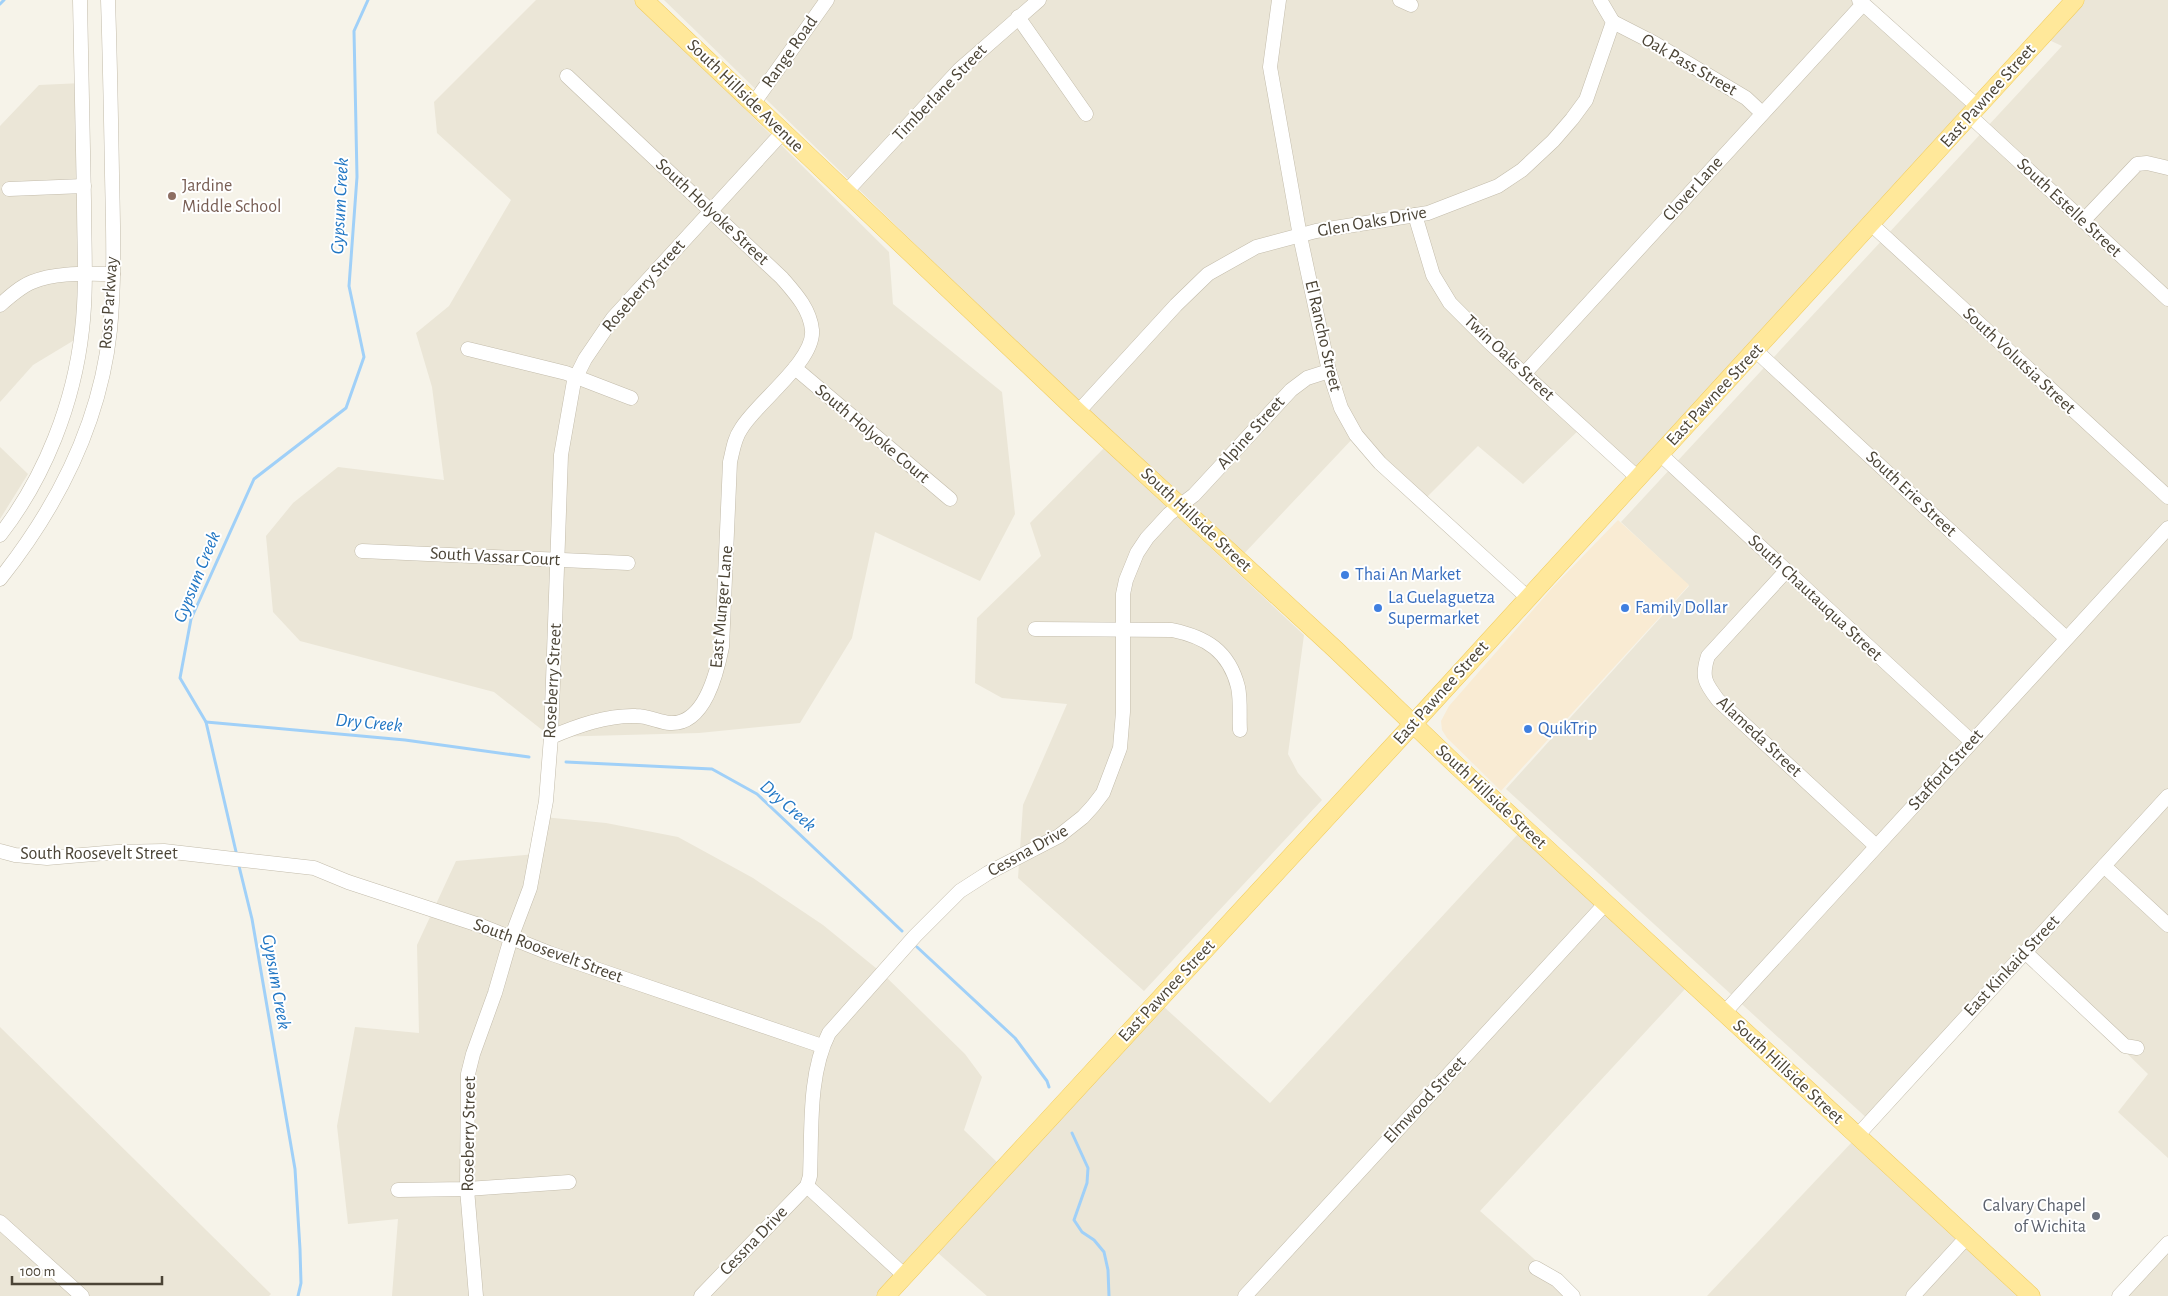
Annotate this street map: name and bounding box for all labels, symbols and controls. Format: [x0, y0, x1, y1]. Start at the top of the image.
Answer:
street label: Range Road [759, 13, 821, 91]
street label: Oak Pass Street [1638, 31, 1740, 100]
street label: South Hillside Avenue [683, 36, 807, 156]
street label: Timberlane Street [890, 41, 991, 145]
street label: East Pawnee Street [1937, 41, 2039, 151]
street label: Clover Lane [1660, 153, 1726, 225]
street label: South Holyoke Street [652, 155, 772, 269]
street label: South Estelle Street [2013, 155, 2125, 261]
water label: Gypsum Creek [328, 157, 352, 255]
place label: Jardine Middle School [182, 177, 281, 216]
marker: Jardine Middle School [166, 190, 178, 202]
street label: Glen Oaks Drive [1316, 204, 1428, 240]
street label: Roseberry Street [599, 236, 689, 336]
street label: Ross Parkway [97, 256, 121, 350]
street label: El Rancho Street [1301, 279, 1345, 394]
street label: South Volutsia Street [1959, 304, 2079, 418]
street label: Twin Oaks Street [1460, 312, 1558, 404]
street label: East Pawnee Street [1663, 340, 1767, 450]
street label: South Holyoke Court [811, 381, 933, 487]
street label: Alpine Street [1214, 393, 1288, 473]
street label: South Erie Street [1862, 448, 1960, 540]
street label: South Hillside Street [1137, 464, 1255, 576]
water label: Gypsum Creek [170, 529, 224, 625]
street label: South Chautauqua Street [1745, 532, 1886, 665]
street label: South Vassar Court [429, 545, 561, 569]
street label: East Munger Lane [708, 545, 736, 669]
place label: Thai An Market [1355, 566, 1461, 584]
marker: Thai An Market [1339, 569, 1351, 581]
place label: La Guelaguetza Supermarket [1388, 589, 1495, 628]
place label: Family Dollar [1635, 599, 1728, 617]
marker: La Guelaguetza Supermarket [1372, 602, 1384, 614]
marker: Family Dollar [1619, 602, 1631, 614]
street label: Roseberry Street [541, 623, 565, 739]
street label: East Pawnee Street [1390, 638, 1492, 748]
street label: Alameda Street [1713, 693, 1805, 781]
water label: Dry Creek [335, 711, 404, 735]
place label: QuikTrip [1538, 720, 1597, 738]
marker: QuikTrip [1522, 723, 1534, 735]
street label: Stafford Street [1905, 726, 1987, 814]
street label: South Hillside Street [1432, 741, 1550, 853]
water label: Dry Creek [756, 777, 820, 835]
street label: Cessna Drive [985, 822, 1071, 880]
street label: South Roosevelt Street [20, 845, 178, 863]
street label: East Kinkaid Street [1961, 912, 2063, 1020]
street label: South Roosevelt Street [471, 916, 625, 986]
water label: Gypsum Creek [258, 933, 294, 1031]
street label: East Pawnee Street [1115, 936, 1219, 1046]
street label: South Hillside Street [1729, 1016, 1847, 1128]
street label: Elmwood Street [1380, 1053, 1470, 1147]
street label: Roseberry Street [459, 1076, 479, 1192]
place label: Calvary Chapel of Wichita [1983, 1197, 2086, 1236]
street label: Cessna Drive [717, 1203, 791, 1279]
marker: Calvary Chapel of Wichita [2090, 1210, 2102, 1222]
scale bar [12, 1254, 162, 1286]
text: 100 m [20, 1264, 55, 1279]

